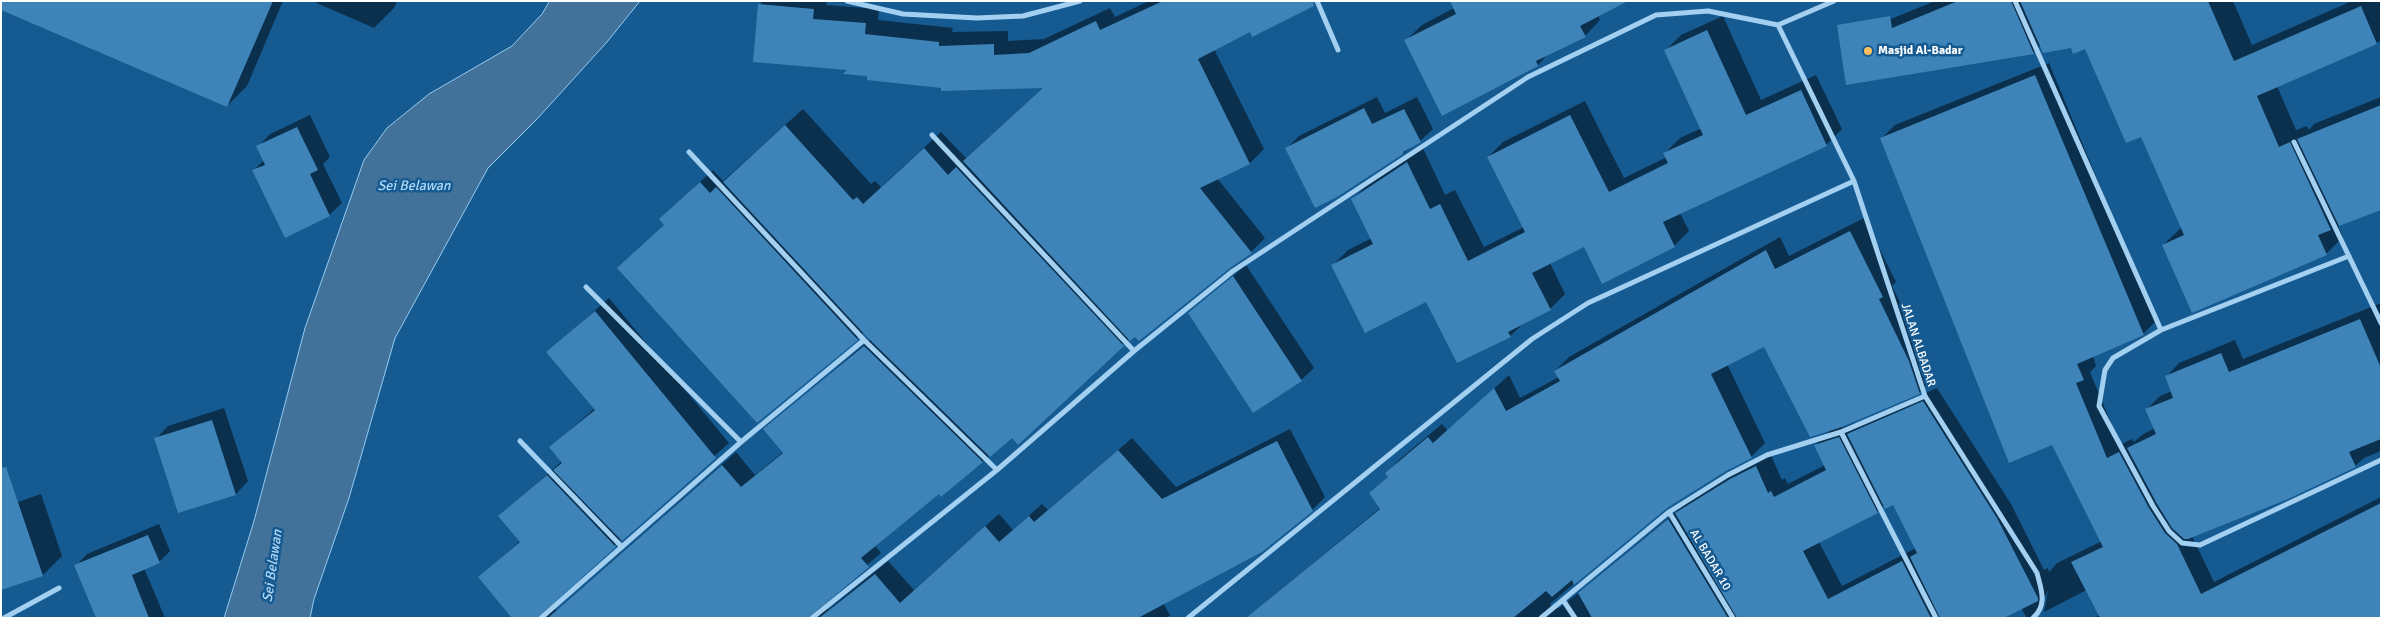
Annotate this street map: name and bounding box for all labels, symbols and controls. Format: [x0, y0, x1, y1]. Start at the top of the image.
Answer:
place label: Masjid Al-Badar [1878, 44, 1962, 58]
marker: Masjid Al-Badar [1862, 45, 1874, 57]
water label: Sei Belawan [378, 178, 450, 194]
street label: JALAN ALBADAR [1898, 301, 1938, 389]
street label: AL BADAR 10 [1686, 527, 1734, 593]
water label: Sei Belawan [260, 529, 286, 603]

